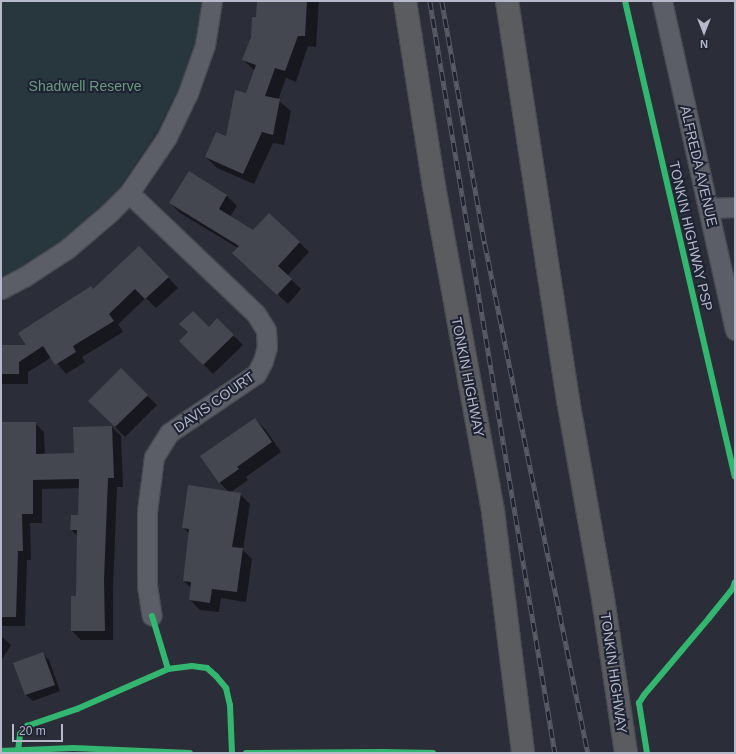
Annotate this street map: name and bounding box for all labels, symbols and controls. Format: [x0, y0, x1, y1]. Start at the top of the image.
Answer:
north arrow [684, 12, 724, 52]
text: N [700, 38, 708, 50]
park label: Shadwell Reserve [29, 78, 141, 94]
street label: ALFREDA AVENUE [677, 103, 721, 229]
street label: TONKIN HIGHWAY PSP [666, 159, 716, 313]
street label: TONKIN HIGHWAY [448, 316, 488, 438]
street label: DAVIS COURT [171, 368, 257, 436]
street label: TONKIN HIGHWAY [597, 611, 631, 735]
scale bar [14, 716, 65, 742]
text: 20 m [19, 724, 46, 738]

